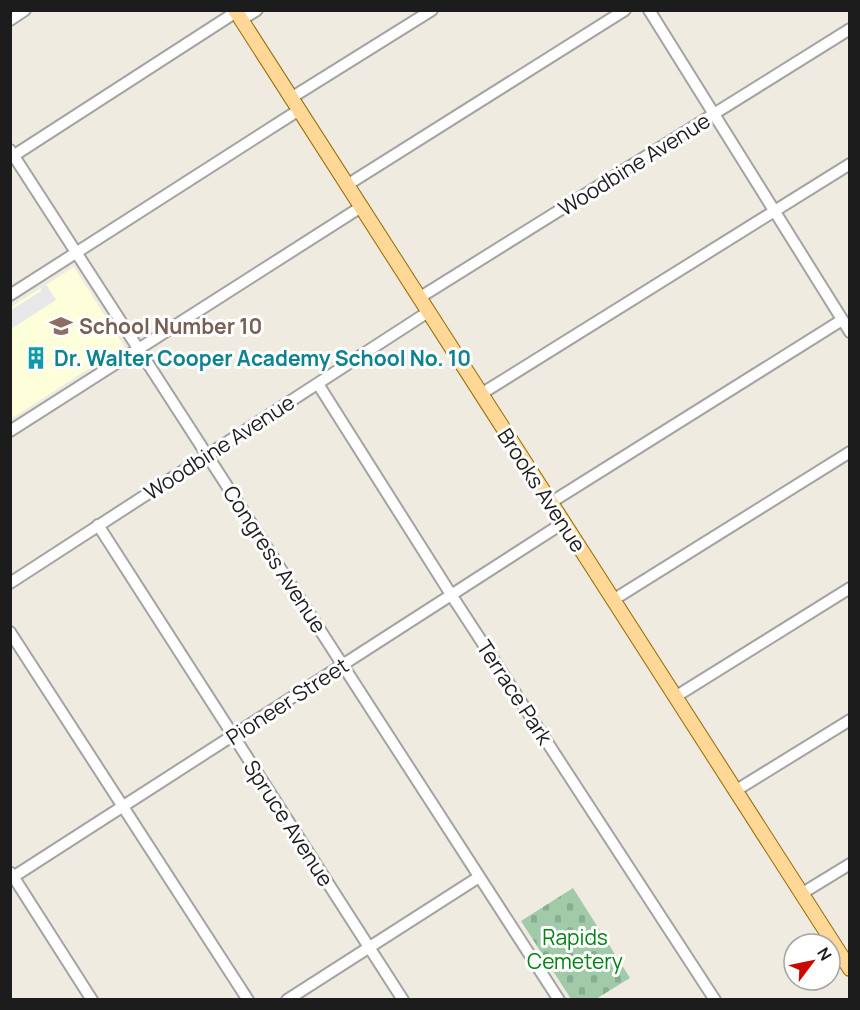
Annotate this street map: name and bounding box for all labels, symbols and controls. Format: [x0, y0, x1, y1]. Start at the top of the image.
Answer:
street label: Woodbine Avenue [553, 106, 715, 222]
place label: School Number 10 [79, 312, 262, 340]
school or university icon: School Number 10 [48, 313, 74, 339]
place label: Dr. Walter Cooper Academy School No. 10 [54, 344, 471, 372]
building icon: Dr. Walter Cooper Academy School No. 10 [23, 345, 49, 371]
street label: Woodbine Avenue [139, 388, 299, 506]
street label: Brooks Avenue [491, 423, 593, 557]
street label: Congress Avenue [217, 480, 333, 638]
street label: Terrace Park [471, 634, 560, 750]
street label: Pioneer Street [220, 651, 354, 751]
street label: Spruce Avenue [238, 755, 340, 891]
park label: Rapids Cemetery [527, 923, 623, 975]
north arrow [782, 932, 842, 992]
text: N [812, 943, 837, 965]

